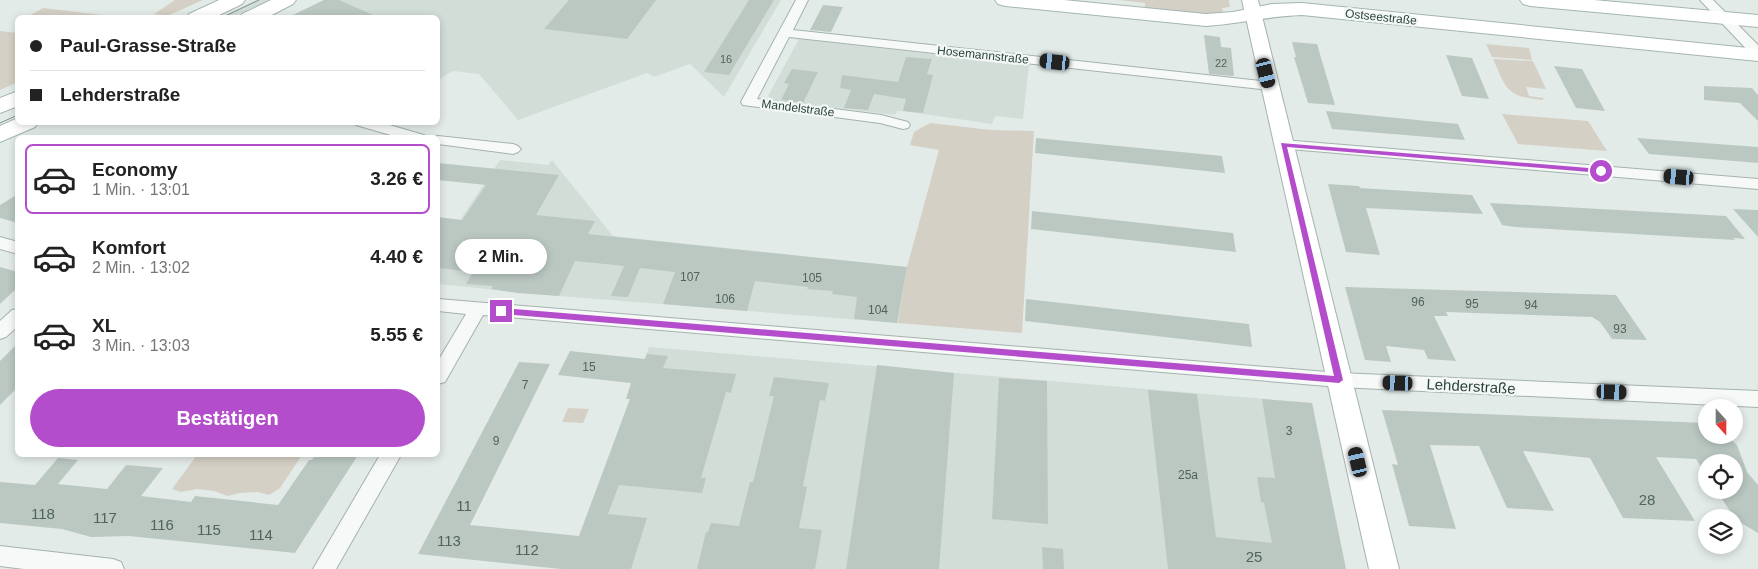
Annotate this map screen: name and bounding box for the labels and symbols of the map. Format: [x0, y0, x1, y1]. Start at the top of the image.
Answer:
street label: Ostseestraße [1344, 6, 1418, 28]
street label: Hosemannstraße [936, 43, 1030, 67]
house number: 16 [720, 53, 732, 65]
car [1039, 53, 1070, 71]
house number: 22 [1215, 57, 1227, 69]
car [1255, 57, 1276, 89]
street label: Mandelstraße [761, 97, 836, 119]
route start [1590, 160, 1612, 182]
car [1663, 168, 1694, 186]
callout: 2 Min. [455, 238, 547, 274]
house number: 107 [680, 270, 700, 284]
house number: 105 [802, 271, 822, 285]
house number: 106 [715, 292, 735, 306]
house number: 96 [1411, 295, 1425, 309]
house number: 95 [1465, 297, 1479, 311]
house number: 94 [1524, 298, 1538, 312]
route end [490, 300, 512, 322]
house number: 104 [868, 303, 888, 317]
house number: 93 [1613, 322, 1627, 336]
house number: 15 [582, 360, 596, 374]
car [1382, 375, 1413, 391]
street label: Lehderstraße [1426, 375, 1516, 397]
house number: 7 [522, 378, 529, 392]
car [1596, 384, 1627, 400]
north arrow [1698, 399, 1742, 444]
house number: 3 [1286, 424, 1293, 438]
house number: 9 [493, 434, 500, 448]
car [1347, 446, 1368, 478]
house number: 25a [1178, 468, 1198, 482]
house number: 28 [1639, 491, 1655, 508]
house number: 11 [456, 497, 472, 514]
house number: 118 [31, 505, 55, 522]
house number: 117 [93, 509, 117, 526]
house number: 116 [150, 516, 174, 533]
house number: 115 [197, 521, 221, 538]
house number: 114 [249, 526, 273, 543]
house number: 113 [437, 532, 461, 549]
house number: 112 [515, 541, 539, 558]
house number: 25 [1246, 548, 1262, 565]

